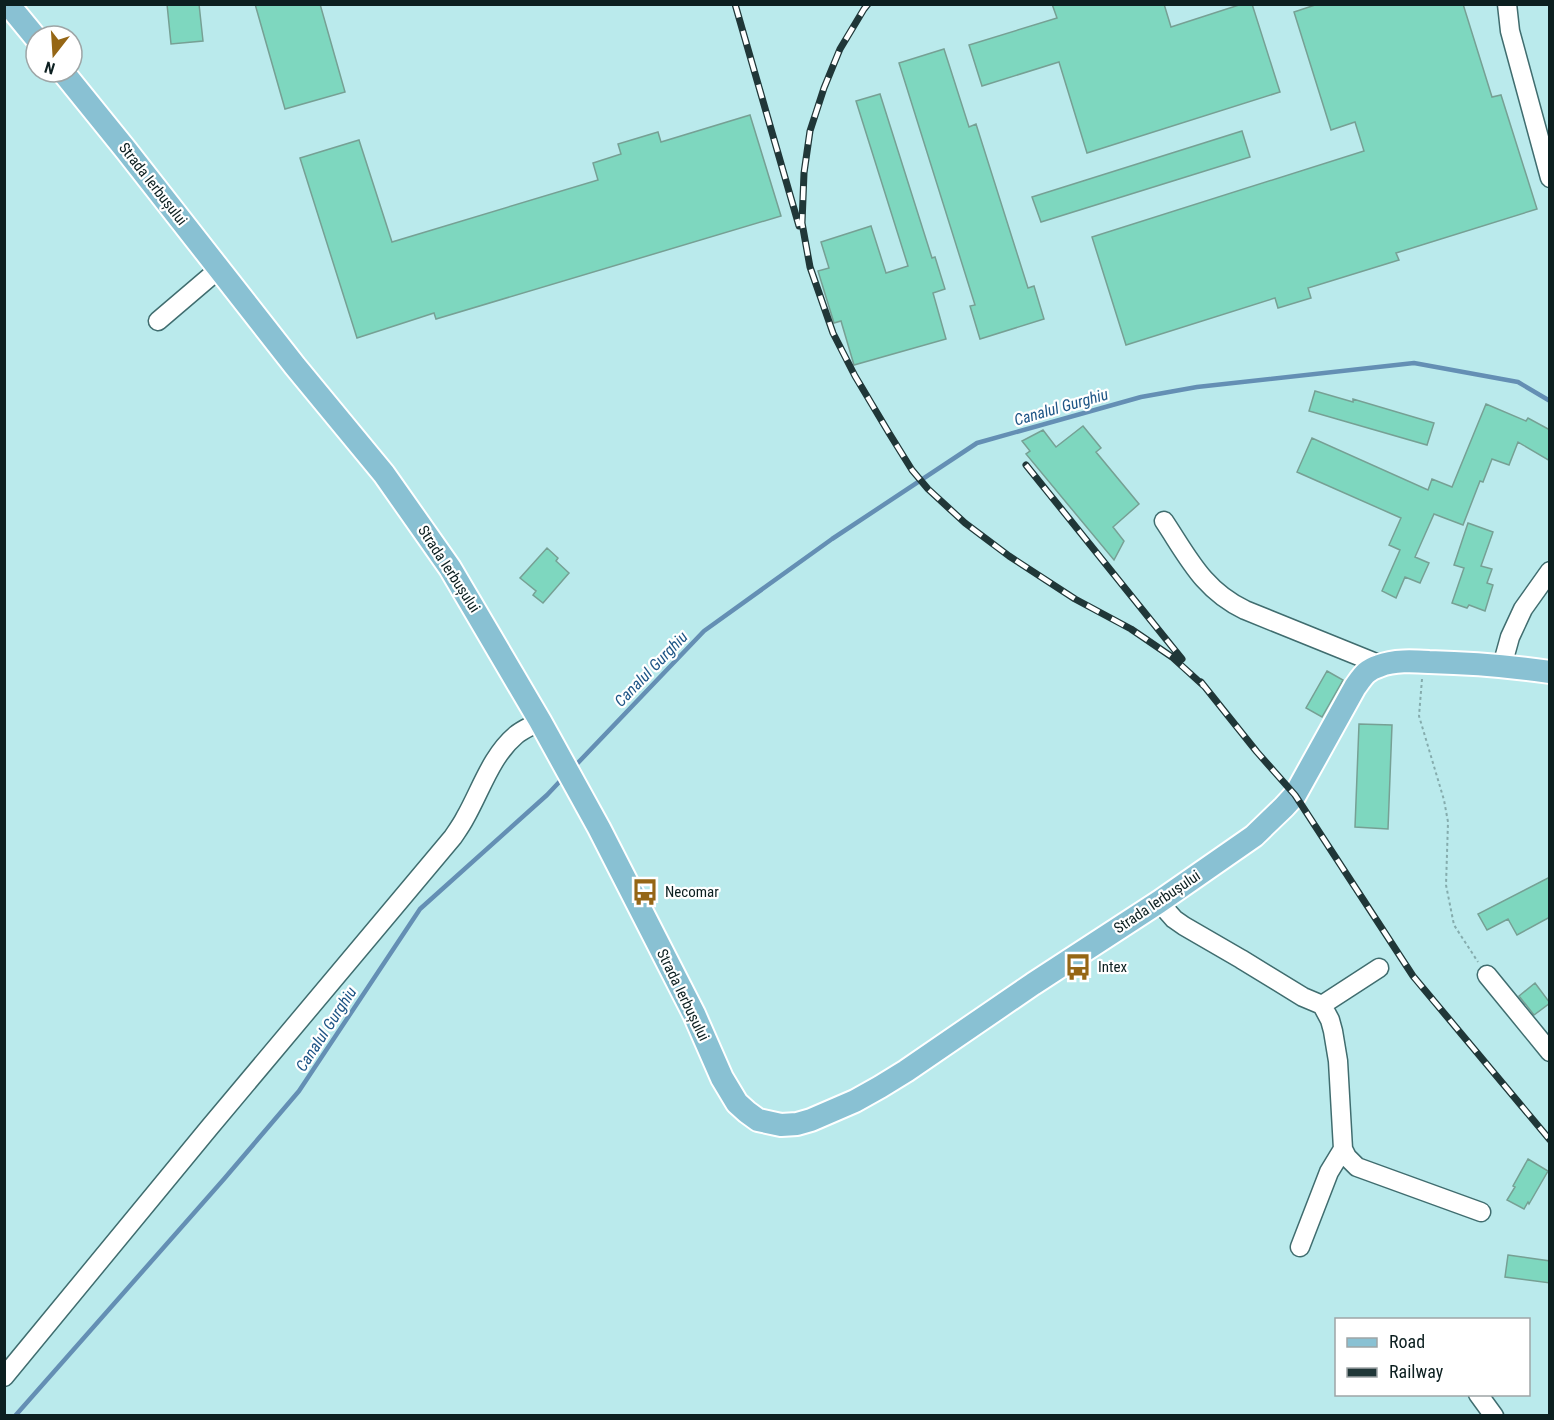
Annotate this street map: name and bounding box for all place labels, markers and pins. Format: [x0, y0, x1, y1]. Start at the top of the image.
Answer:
bus stop icon: Necomar [630, 877, 660, 907]
place label: Necomar [665, 883, 719, 901]
bus stop icon: Intex [1063, 952, 1093, 982]
place label: Intex [1098, 958, 1127, 976]

